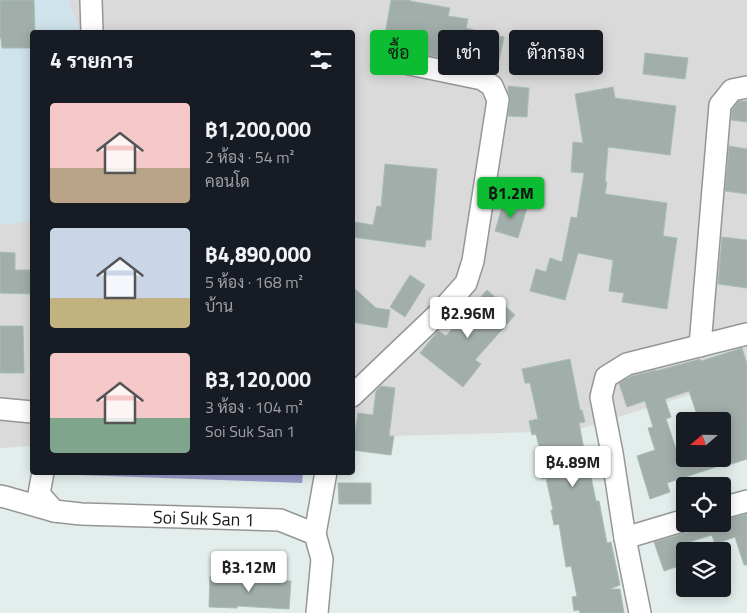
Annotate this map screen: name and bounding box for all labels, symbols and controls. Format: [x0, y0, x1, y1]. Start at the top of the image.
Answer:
chip: ซื้อ [370, 30, 428, 75]
chip: เช่า [438, 30, 499, 75]
chip: ตัวกรอง [509, 30, 603, 75]
text: 4 รายการ [50, 44, 134, 76]
icon: filters [307, 46, 335, 74]
text: ฿1,200,000 [205, 113, 311, 145]
icon: home [90, 123, 150, 183]
text: 2 ห้อง · 54 m² [205, 145, 294, 169]
text: คอนโด [205, 169, 250, 193]
pin: ฿1.2M [476, 176, 546, 219]
text: ฿1.2M [488, 181, 534, 205]
text: ฿4,890,000 [205, 238, 311, 270]
icon: home [90, 248, 150, 308]
text: 5 ห้อง · 168 m² [205, 270, 303, 294]
text: บ้าน [205, 294, 233, 318]
pin: ฿2.96M [427, 296, 509, 339]
text: ฿2.96M [441, 301, 495, 325]
text: ฿3,120,000 [205, 363, 311, 395]
icon: home [90, 373, 150, 433]
text: 3 ห้อง · 104 m² [205, 395, 303, 419]
north arrow [676, 412, 731, 468]
map controls [676, 412, 731, 597]
text: Soi Suk San 1 [205, 419, 295, 443]
pin: ฿4.89M [532, 446, 614, 488]
text: ฿4.89M [546, 450, 600, 474]
button: locate [676, 477, 731, 532]
street label: Soi Suk San 1 [153, 503, 255, 533]
button: layers [676, 542, 731, 597]
pin: ฿3.12M [208, 550, 290, 593]
text: ฿3.12M [222, 555, 276, 579]

